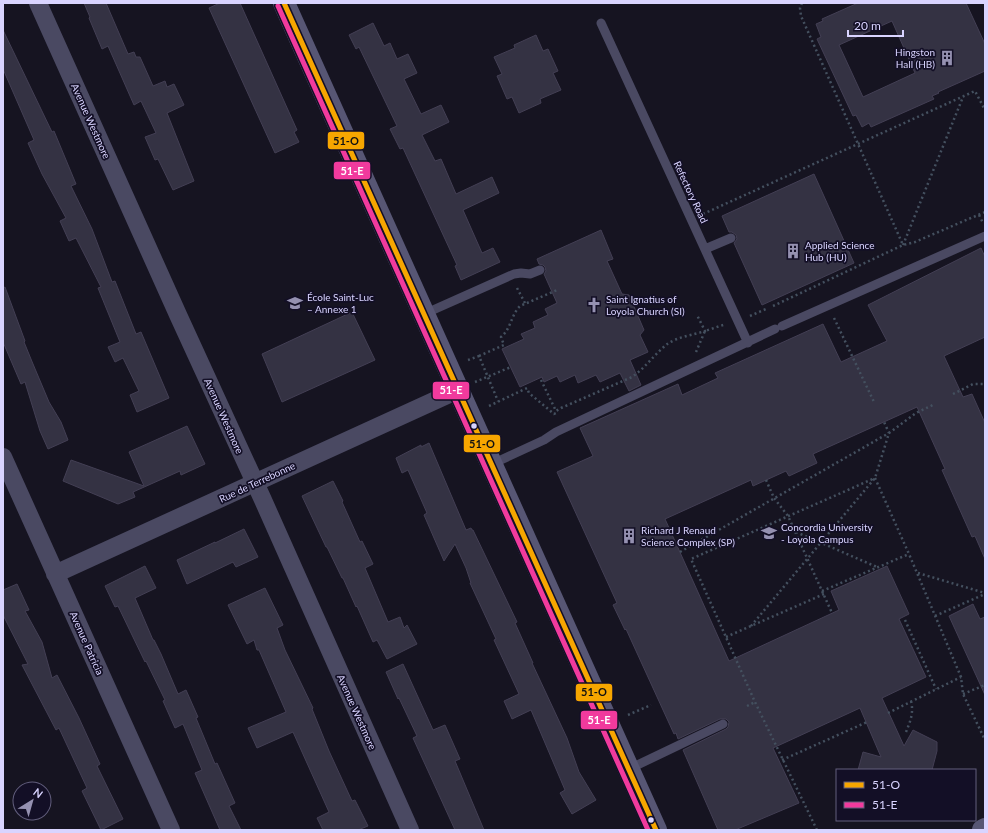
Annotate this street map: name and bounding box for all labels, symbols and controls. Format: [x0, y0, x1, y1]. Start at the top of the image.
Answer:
scale bar [848, 12, 903, 38]
text: 20 m [854, 18, 881, 33]
place label: Hingston Hall (HB) [895, 46, 935, 70]
building icon: Hingston Hall (HB) [938, 49, 956, 67]
street label: Avenue Westmore [69, 81, 113, 161]
line badge: 51-O [327, 131, 365, 150]
text: 51-O [333, 134, 359, 147]
street label: Refectory Road [671, 159, 711, 225]
line badge: 51-E [333, 161, 371, 180]
text: 51-E [340, 164, 364, 177]
place label: Applied Science Hub (HU) [805, 239, 875, 263]
building icon: Applied Science Hub (HU) [784, 242, 802, 260]
place label: École Saint-Luc – Annexe 1 [307, 291, 374, 315]
place label: Saint Ignatius of Loyola Church (SI) [606, 293, 685, 317]
school or university icon: École Saint-Luc – Annexe 1 [286, 294, 304, 312]
church icon: Saint Ignatius of Loyola Church (SI) [585, 296, 603, 314]
street label: Avenue Westmore [202, 376, 246, 456]
line badge: 51-E [432, 381, 470, 400]
text: 51-E [439, 383, 463, 396]
unlabelled marker [469, 421, 479, 431]
line badge: 51-O [463, 434, 501, 453]
text: 51-O [469, 437, 495, 450]
street label: Rue de Terrebonne [217, 459, 297, 505]
place label: Concordia University - Loyola Campus [781, 521, 874, 545]
place label: Richard J Renaud Science Complex (SP) [641, 524, 735, 548]
school or university icon: Concordia University - Loyola Campus [760, 524, 778, 542]
building icon: Richard J Renaud Science Complex (SP) [620, 527, 638, 545]
street label: Avenue Patricia [68, 609, 106, 677]
street label: Avenue Westmore [335, 672, 379, 752]
line badge: 51-O [575, 683, 613, 702]
text: 51-O [581, 685, 607, 698]
line badge: 51-E [580, 710, 618, 730]
text: 51-E [587, 713, 611, 726]
legend [836, 769, 976, 821]
text: 51-O [872, 777, 900, 792]
north arrow [12, 781, 52, 821]
text: N [31, 785, 46, 800]
text: 51-E [872, 797, 897, 812]
unlabelled marker [646, 815, 656, 825]

